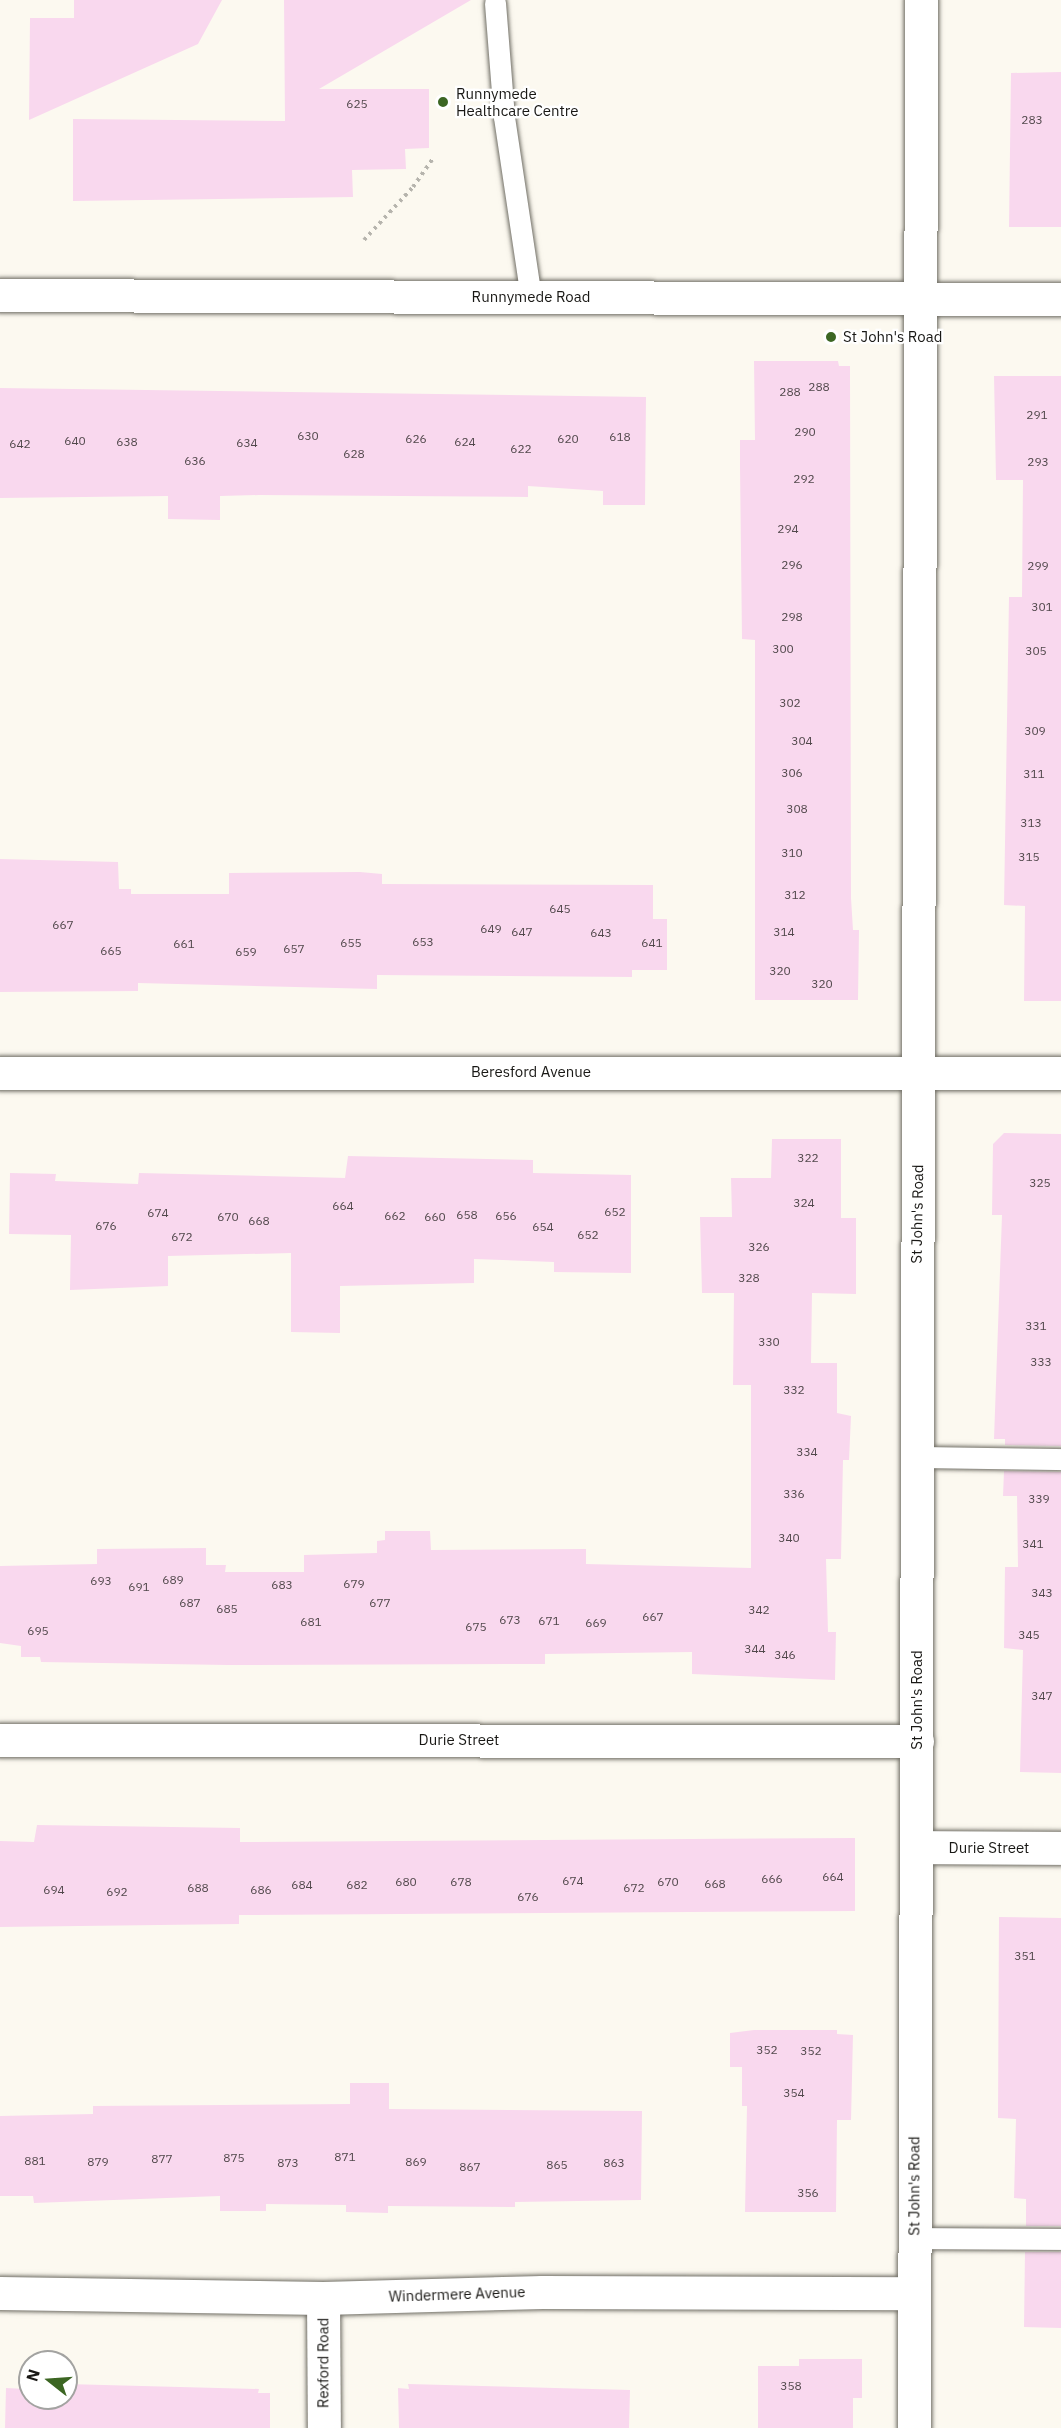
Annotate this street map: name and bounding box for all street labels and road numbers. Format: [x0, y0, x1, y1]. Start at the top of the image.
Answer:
street label: Runnymede Road [472, 288, 590, 306]
street label: Beresford Avenue [471, 1063, 591, 1081]
street label: St John's Road [907, 1164, 927, 1264]
street label: St John's Road [908, 1650, 926, 1750]
street label: Durie Street [419, 1731, 499, 1749]
street label: Durie Street [949, 1839, 1029, 1857]
street label: St John's Road [905, 2136, 923, 2236]
street label: Windermere Avenue [388, 2283, 526, 2305]
street label: Rexford Road [314, 2318, 332, 2408]

